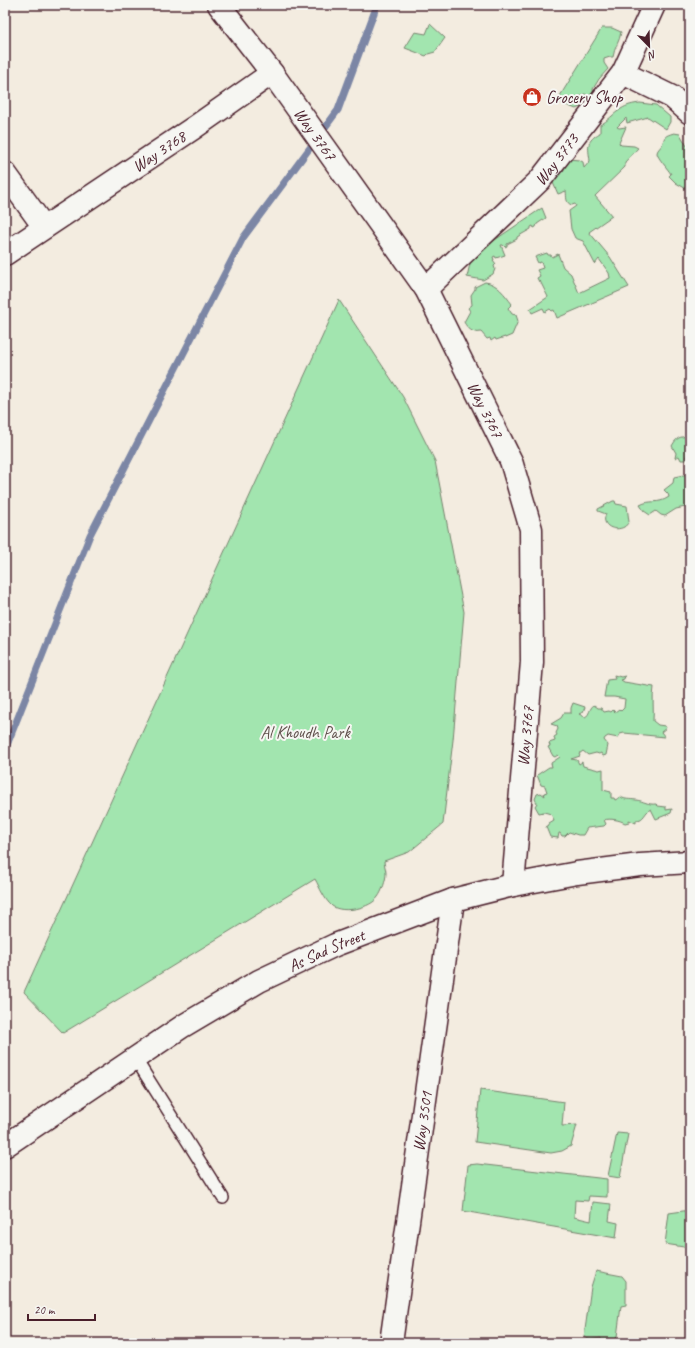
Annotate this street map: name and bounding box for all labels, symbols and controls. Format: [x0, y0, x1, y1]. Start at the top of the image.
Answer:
north arrow [629, 26, 669, 66]
text: N [645, 47, 659, 64]
shop icon: Grocery Shop [521, 86, 543, 108]
place label: Grocery Shop [546, 87, 624, 108]
street label: Way 3767 [289, 104, 342, 166]
street label: Way 3768 [128, 125, 192, 177]
street label: Way 3773 [530, 128, 584, 190]
street label: Way 3767 [462, 378, 508, 443]
street label: Way 3767 [512, 704, 539, 767]
park label: Al Khoudh Park [260, 722, 351, 743]
street label: As Sad Street [285, 924, 370, 977]
street label: Way 3501 [408, 1089, 437, 1152]
scale bar [28, 1296, 95, 1322]
text: 20 m [34, 1302, 56, 1318]

